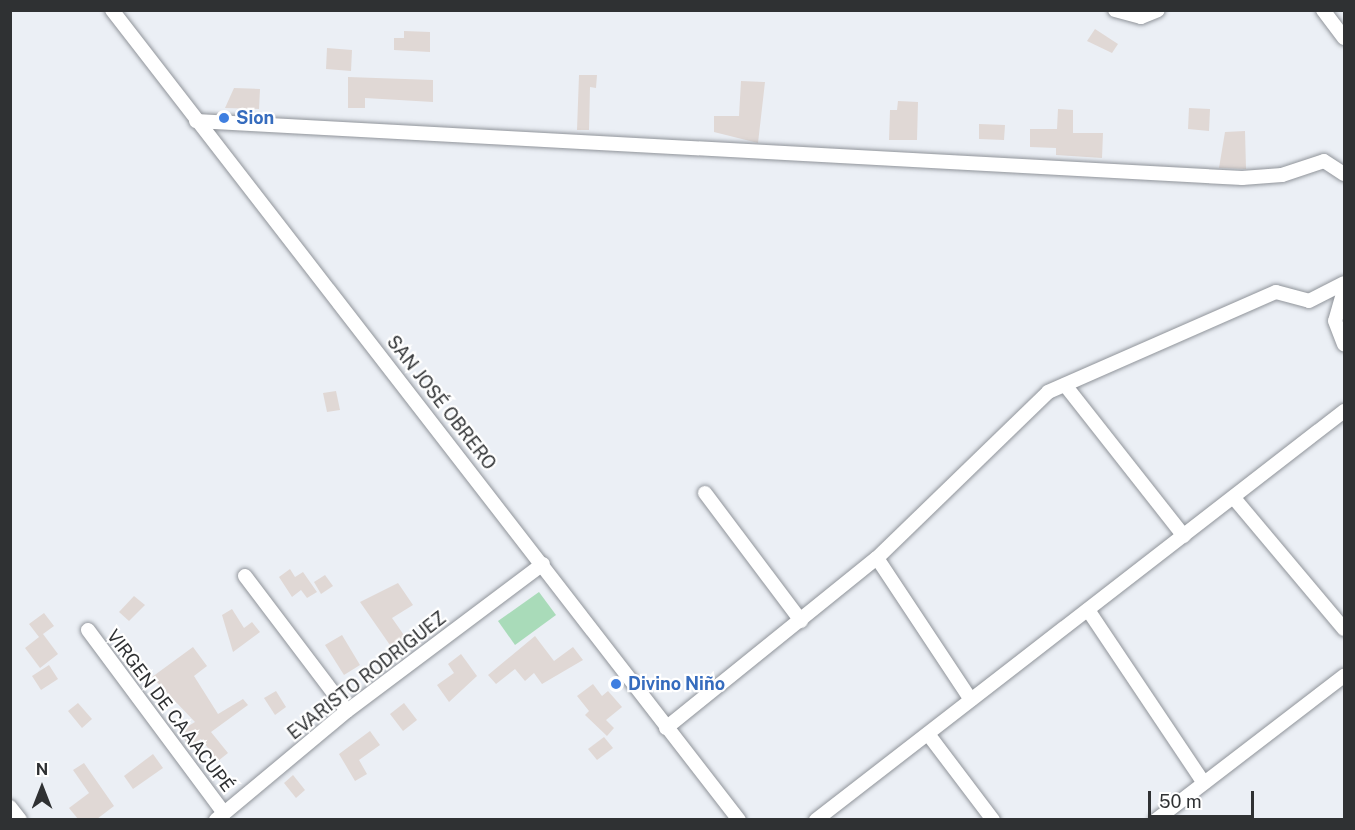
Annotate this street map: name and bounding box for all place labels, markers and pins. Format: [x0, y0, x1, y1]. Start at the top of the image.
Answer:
place label: Sion [236, 107, 274, 129]
marker: Sion [217, 111, 231, 125]
place label: Divino Niño [628, 673, 725, 695]
marker: Divino Niño [609, 677, 623, 691]

